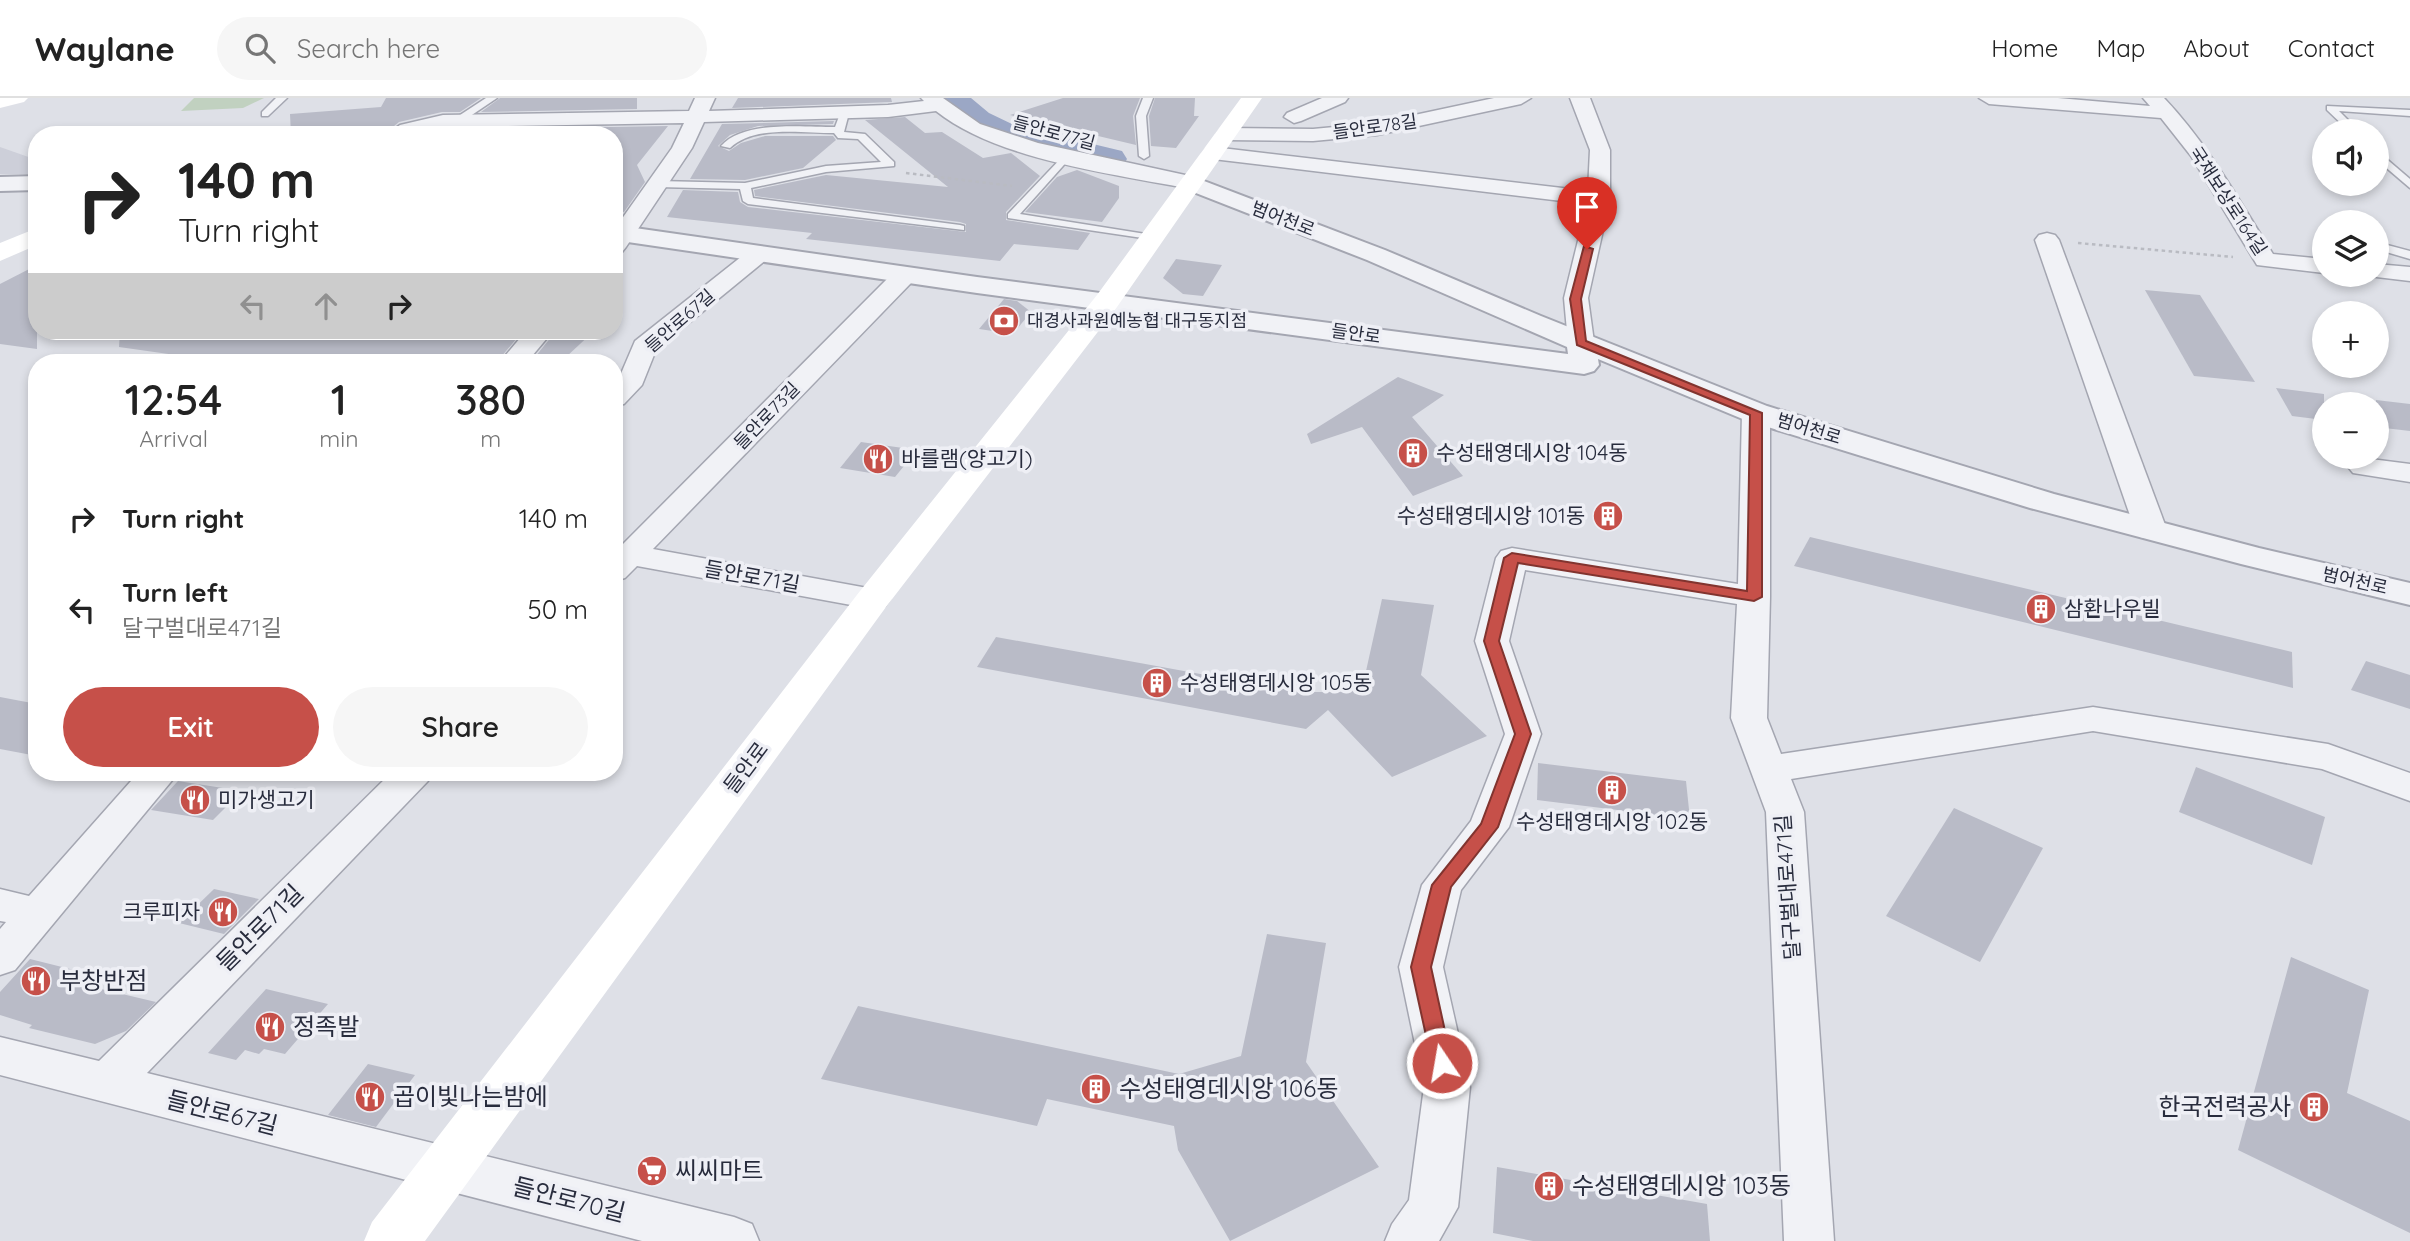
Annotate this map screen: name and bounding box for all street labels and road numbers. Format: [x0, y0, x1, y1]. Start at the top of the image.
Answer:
street label: 들안로78길 [1331, 109, 1419, 144]
street label: 들안로77길 [1010, 110, 1098, 155]
street label: 국채보상로164길 [2185, 142, 2272, 260]
street label: 범어천로 [1248, 196, 1318, 241]
street label: 들안로67길 [640, 284, 719, 357]
street label: 들안로 [1330, 319, 1382, 348]
street label: 들안로73길 [729, 377, 804, 454]
street label: 범어천로 [1774, 408, 1844, 449]
street label: 들안로71길 [702, 555, 802, 597]
street label: 범어천로 [2320, 562, 2390, 599]
street label: 들안로 [717, 736, 773, 798]
street label: 달구벌대로471길 [1769, 813, 1805, 961]
street label: 들안로71길 [210, 878, 309, 977]
street label: 들안로67길 [164, 1084, 281, 1140]
street label: 들안로70길 [510, 1171, 629, 1227]

